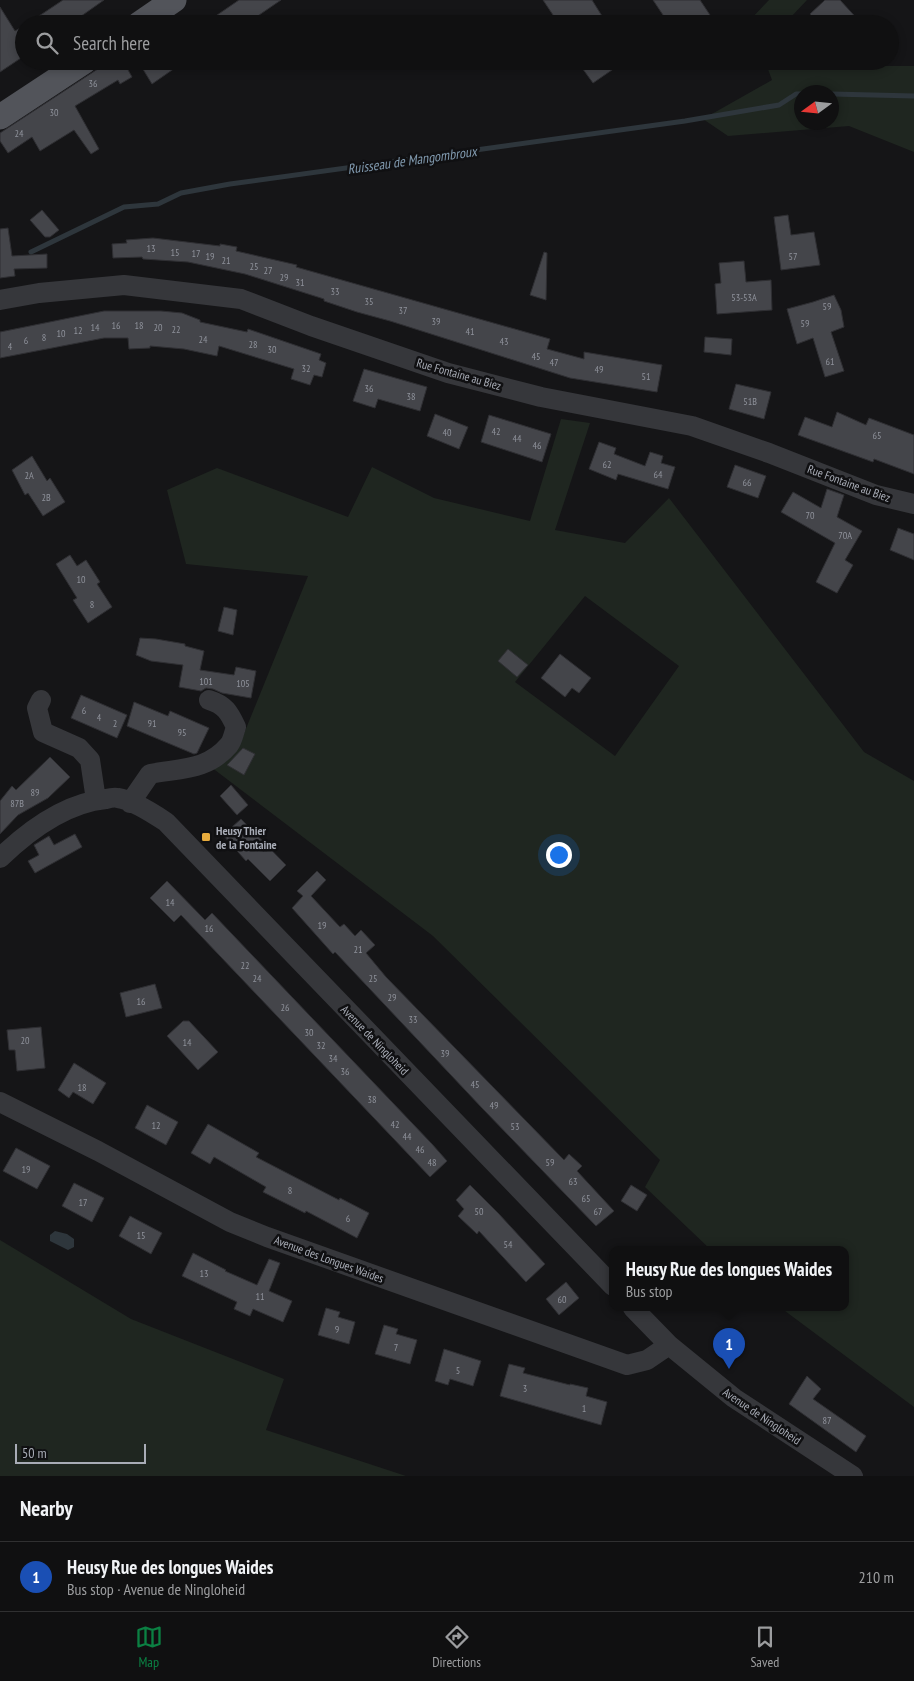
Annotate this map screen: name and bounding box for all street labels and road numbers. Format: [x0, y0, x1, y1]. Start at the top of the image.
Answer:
street label: Rue Fontaine au Biez [415, 355, 503, 393]
street label: Rue Fontaine au Biez [805, 461, 893, 505]
street label: Avenue de Ningloheid [338, 1002, 412, 1078]
street label: Avenue des Longues Waides [272, 1232, 386, 1286]
street label: Avenue de Ningloheid [720, 1384, 804, 1448]

